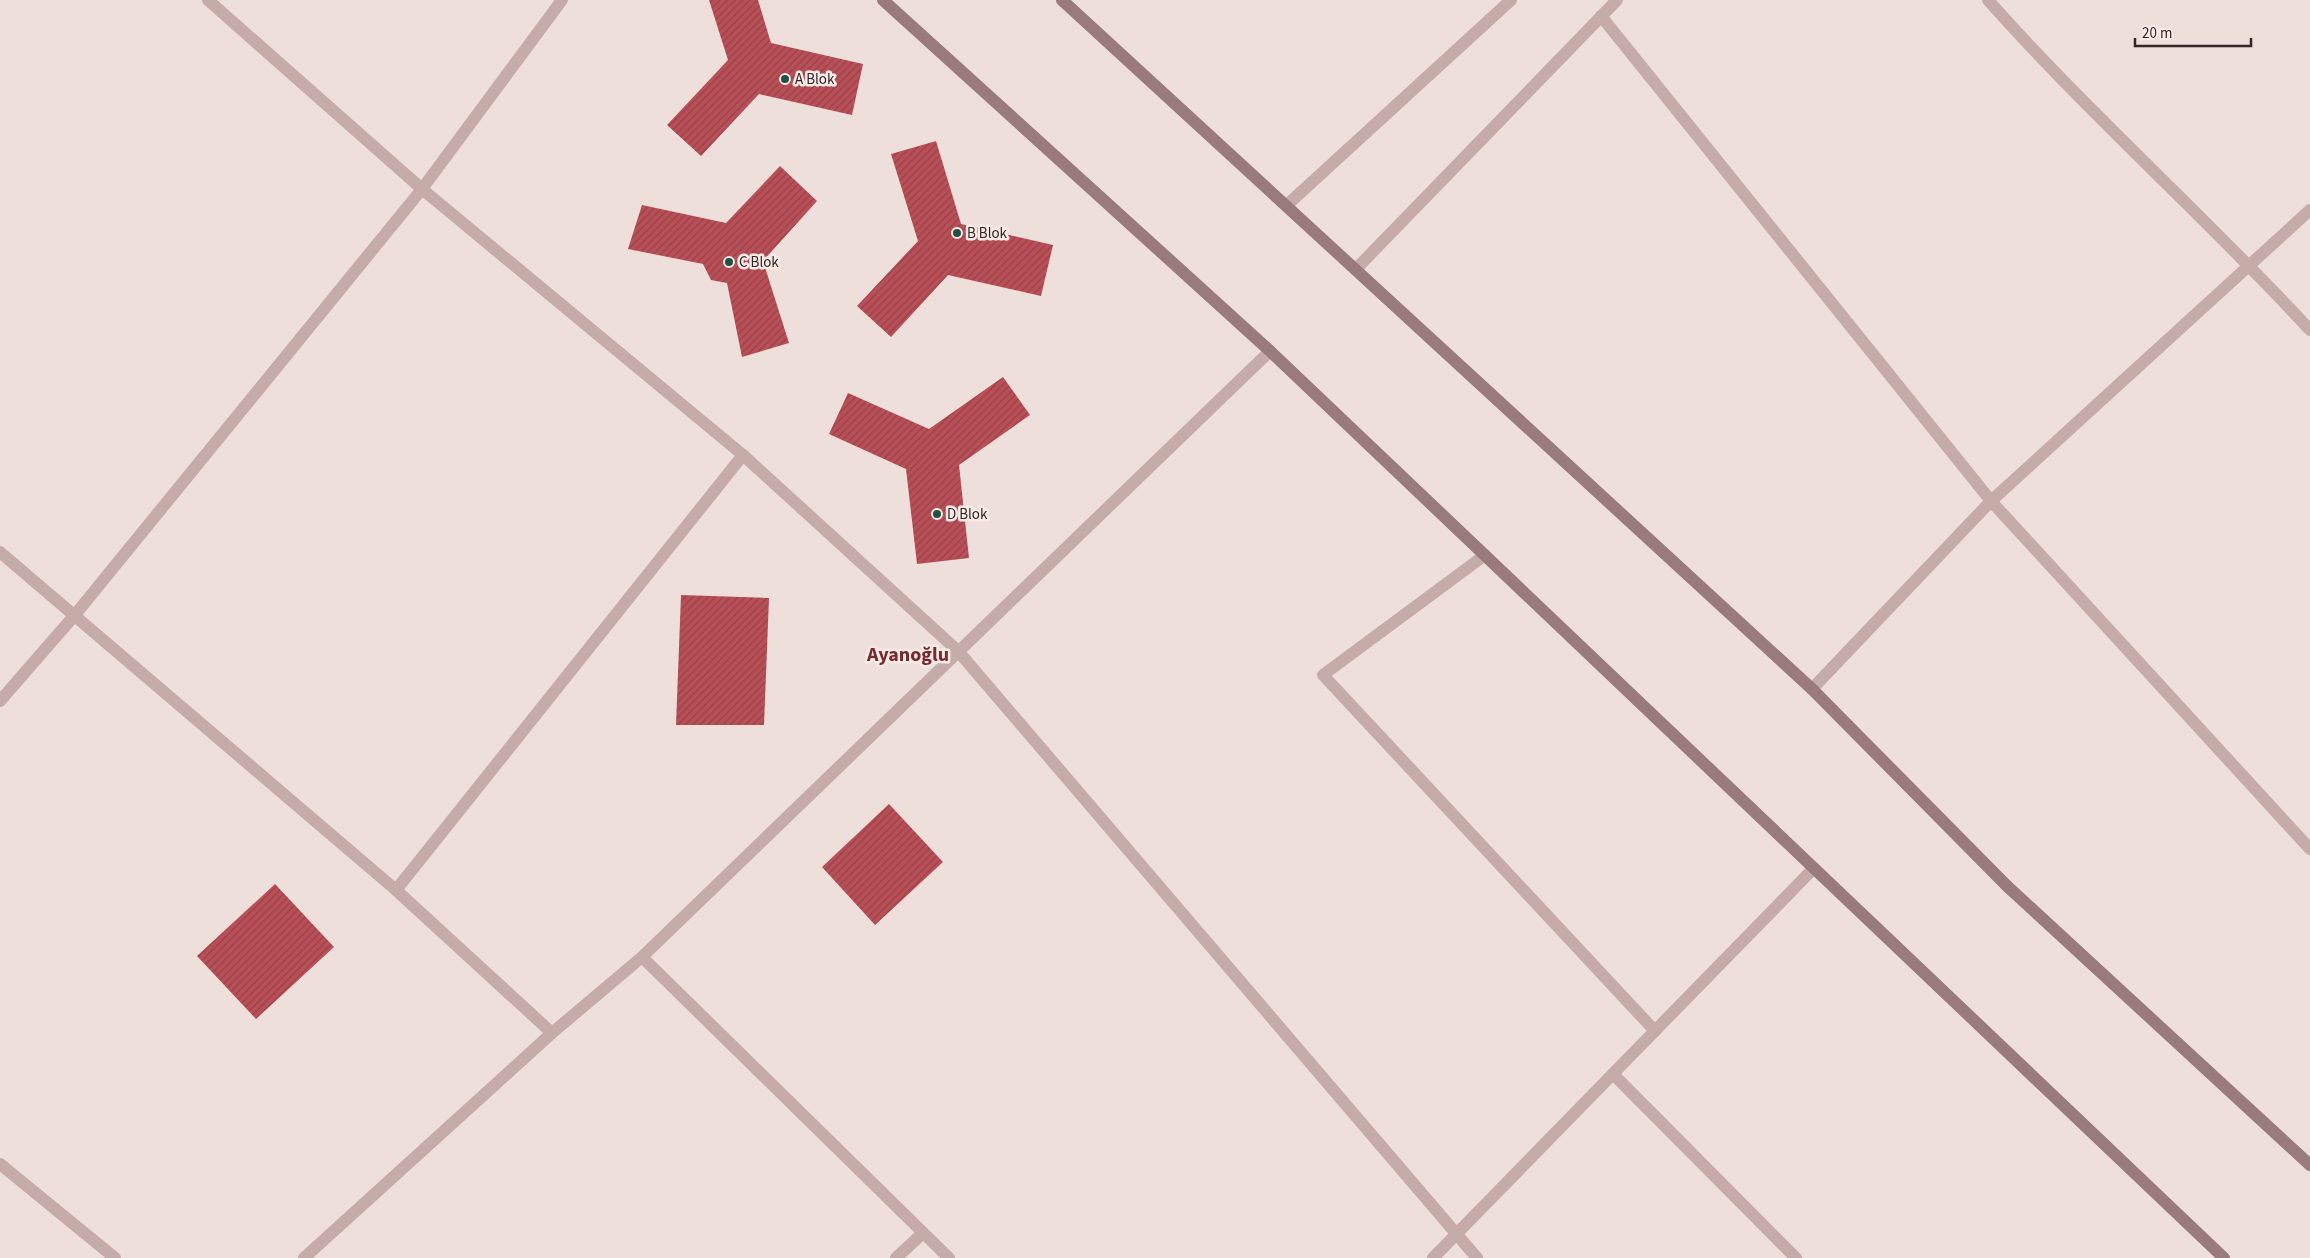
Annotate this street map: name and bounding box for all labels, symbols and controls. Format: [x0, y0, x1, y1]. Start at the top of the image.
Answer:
scale bar [2135, 15, 2251, 47]
text: 20 m [2142, 23, 2172, 44]
place label: A Blok [795, 69, 835, 90]
marker: A Blok [779, 73, 791, 85]
place label: B Blok [967, 223, 1008, 244]
marker: B Blok [951, 227, 963, 239]
place label: C Blok [739, 252, 779, 273]
marker: C Blok [723, 256, 735, 268]
place label: D Blok [947, 504, 988, 525]
marker: D Blok [931, 508, 943, 520]
district label: Ayanoğlu [866, 641, 949, 669]

